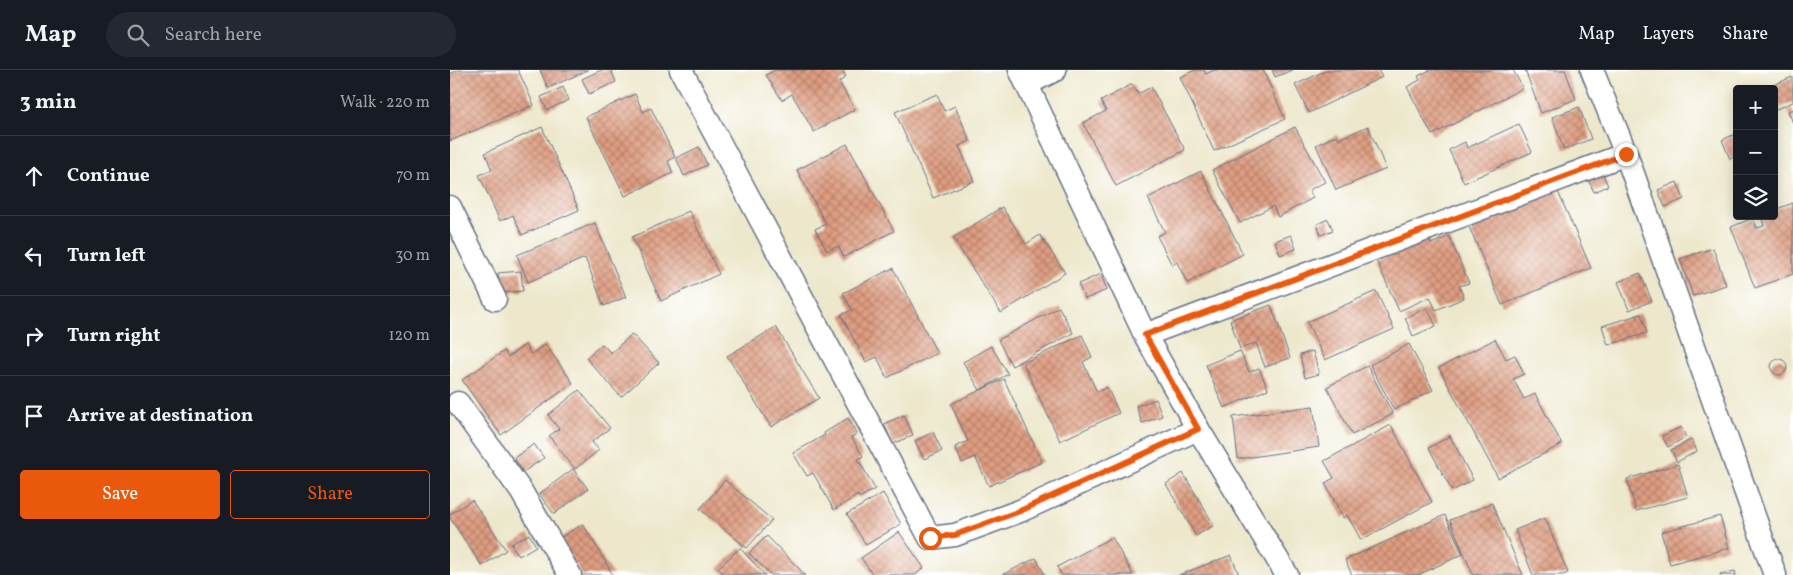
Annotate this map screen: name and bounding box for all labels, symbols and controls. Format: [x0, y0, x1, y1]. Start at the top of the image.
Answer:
search box [106, 12, 456, 57]
text: Map [25, 18, 76, 52]
icon: search [124, 21, 152, 49]
text: Search here [164, 22, 262, 48]
text: Map [1578, 22, 1614, 47]
text: Layers [1642, 22, 1694, 47]
text: Share [1722, 22, 1768, 47]
map controls [1733, 85, 1778, 220]
button: + [1733, 85, 1778, 130]
text: 3 min [20, 88, 76, 117]
text: Walk · 220 m [340, 92, 430, 114]
button: − [1733, 130, 1778, 175]
route end [1615, 143, 1638, 166]
icon: ahead [20, 162, 48, 190]
text: Continue [67, 163, 150, 189]
text: 70 m [396, 165, 430, 187]
button: layers [1733, 175, 1778, 220]
icon: left [20, 242, 48, 270]
text: Turn left [67, 243, 146, 269]
text: 30 m [395, 245, 430, 267]
icon: right [20, 322, 48, 350]
text: Turn right [67, 323, 160, 349]
text: 120 m [388, 325, 430, 347]
icon: arrive [20, 402, 48, 430]
text: Arrive at destination [67, 403, 253, 429]
button: Save [20, 470, 220, 519]
button: Share [230, 470, 430, 519]
route start [919, 527, 942, 550]

